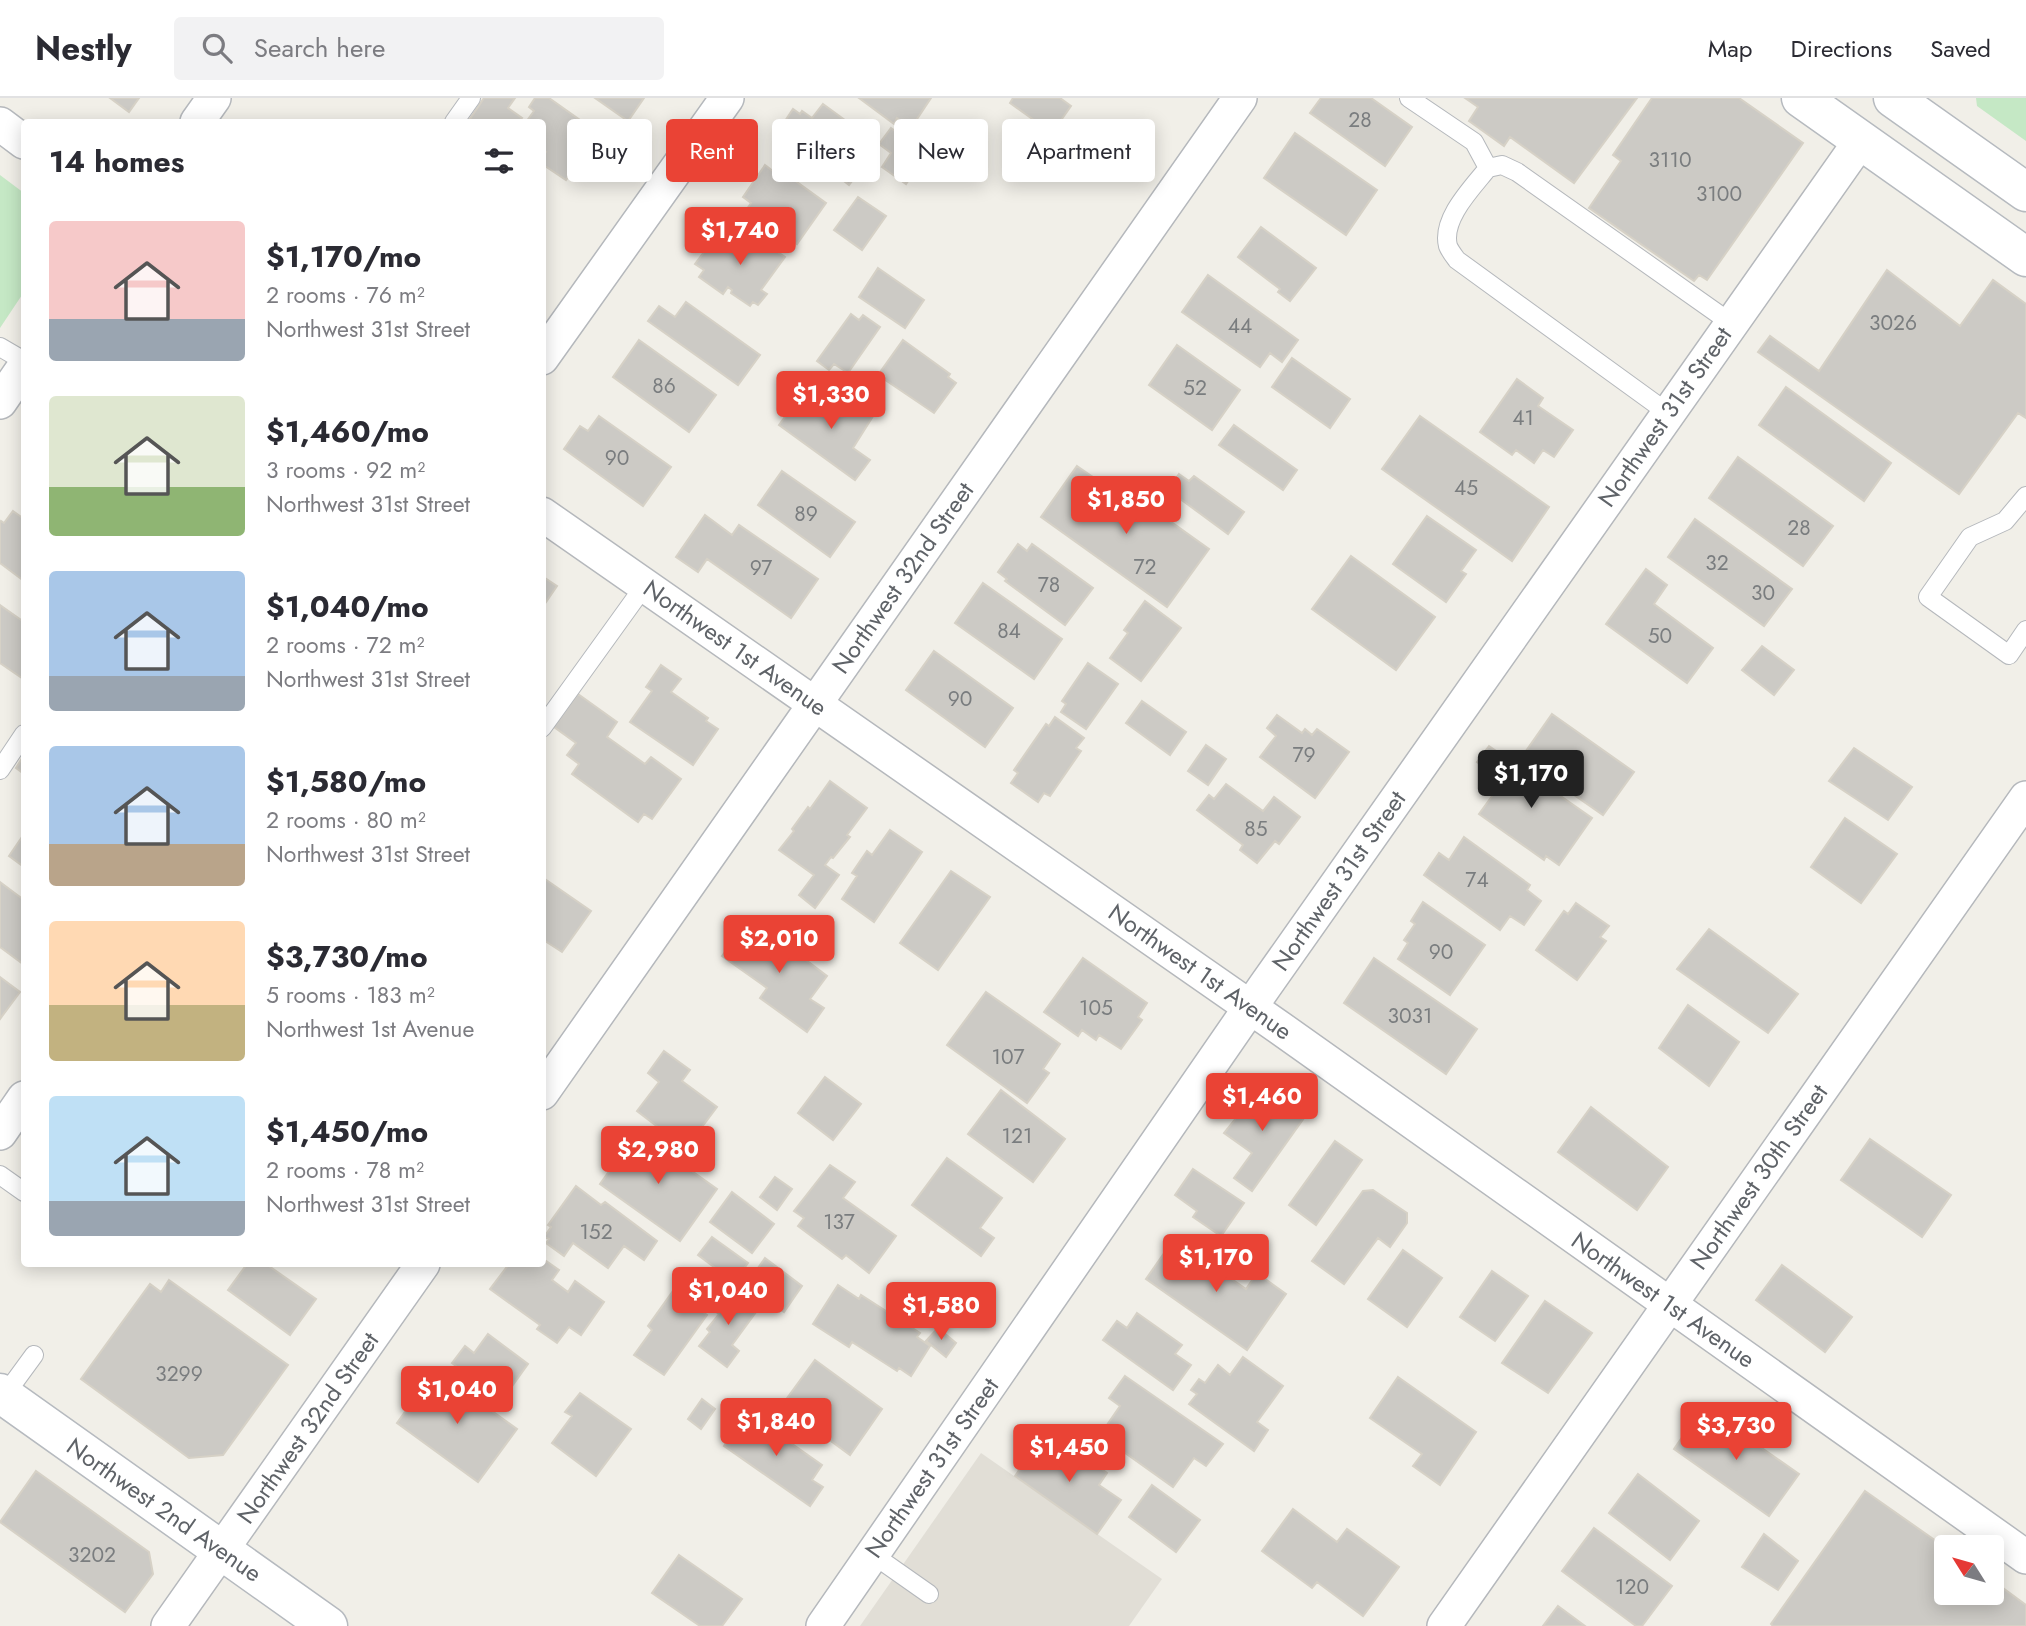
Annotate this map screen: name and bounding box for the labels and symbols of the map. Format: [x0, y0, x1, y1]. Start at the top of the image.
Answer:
house number: 28 [1348, 105, 1372, 135]
house number: 3110 [1649, 145, 1691, 175]
house number: 3100 [1696, 179, 1742, 209]
pin: $1,740 [683, 208, 797, 267]
house number: 3026 [1869, 308, 1917, 338]
house number: 44 [1228, 311, 1252, 341]
street label: Northwest 31st Street [1589, 319, 1740, 514]
house number: 86 [652, 371, 676, 401]
pin: $1,330 [774, 372, 888, 431]
house number: 52 [1183, 373, 1207, 403]
house number: 41 [1512, 403, 1534, 433]
house number: 90 [605, 443, 629, 473]
house number: 45 [1454, 473, 1478, 503]
street label: Northwest 32nd Street [823, 475, 982, 681]
pin: $1,850 [1069, 476, 1183, 536]
house number: 89 [794, 499, 818, 529]
house number: 28 [1787, 513, 1811, 543]
house number: 32 [1705, 548, 1729, 578]
house number: 72 [1134, 552, 1156, 582]
house number: 97 [750, 553, 772, 583]
house number: 78 [1038, 570, 1060, 600]
street label: Northwest 1st Avenue [636, 571, 834, 724]
house number: 30 [1751, 578, 1775, 608]
house number: 84 [997, 616, 1021, 646]
house number: 50 [1648, 621, 1672, 651]
house number: 90 [948, 684, 972, 714]
house number: 79 [1292, 740, 1316, 770]
pin: $1,170 [1474, 750, 1588, 810]
street label: Northwest 31st Street [1263, 783, 1414, 978]
house number: 85 [1244, 814, 1268, 844]
house number: 74 [1465, 865, 1489, 895]
street label: Northwest 1st Avenue [1101, 895, 1299, 1048]
pin: $2,010 [722, 916, 836, 975]
house number: 90 [1429, 937, 1453, 967]
house number: 105 [1079, 993, 1113, 1023]
house number: 3031 [1388, 1001, 1432, 1031]
house number: 107 [991, 1042, 1025, 1072]
pin: $1,460 [1205, 1074, 1319, 1133]
street label: Northwest 30th Street [1681, 1077, 1836, 1277]
house number: 121 [1002, 1121, 1032, 1151]
pin: $2,980 [601, 1126, 715, 1186]
house number: 137 [823, 1207, 855, 1237]
house number: 152 [579, 1217, 613, 1247]
street label: Northwest 1st Avenue [1564, 1223, 1762, 1376]
pin: $1,170 [1159, 1234, 1273, 1294]
pin: $1,040 [671, 1268, 785, 1327]
pin: $1,580 [884, 1282, 998, 1342]
street label: Northwest 32nd Street [228, 1325, 387, 1531]
house number: 3299 [155, 1359, 203, 1389]
pin: $1,040 [400, 1366, 514, 1426]
street label: Northwest 31st Street [856, 1370, 1007, 1565]
pin: $1,840 [719, 1398, 833, 1458]
pin: $3,730 [1679, 1402, 1793, 1462]
pin: $1,450 [1012, 1424, 1126, 1484]
street label: Northwest 2nd Avenue [60, 1429, 269, 1590]
north arrow [1934, 1535, 2004, 1605]
house number: 3202 [68, 1540, 116, 1570]
house number: 120 [1615, 1572, 1649, 1602]

